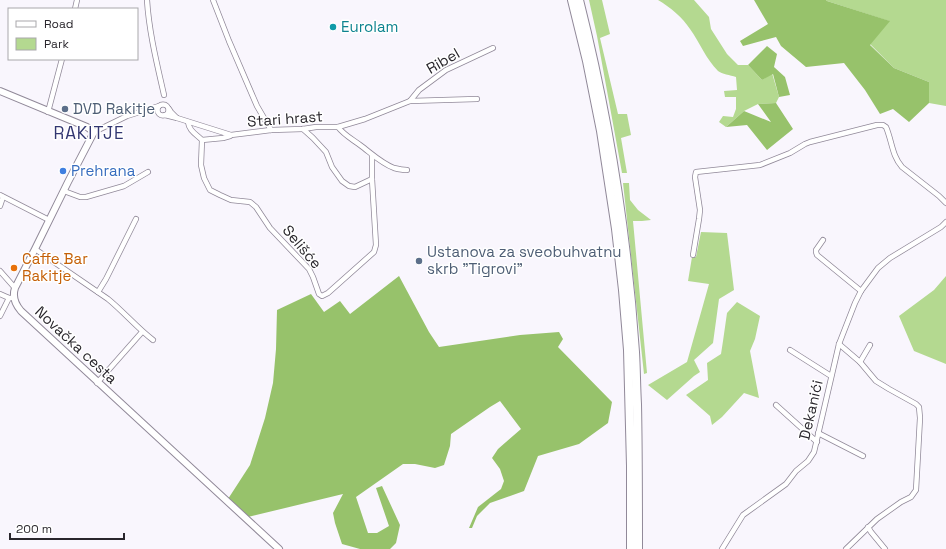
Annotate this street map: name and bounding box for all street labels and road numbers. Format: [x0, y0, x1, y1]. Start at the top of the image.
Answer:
street label: Ribel [423, 43, 463, 78]
street label: Stari hrast [247, 106, 323, 131]
street label: Selišće [279, 221, 326, 272]
street label: Novačka cesta [31, 302, 122, 388]
street label: Dekanići [794, 378, 827, 442]

